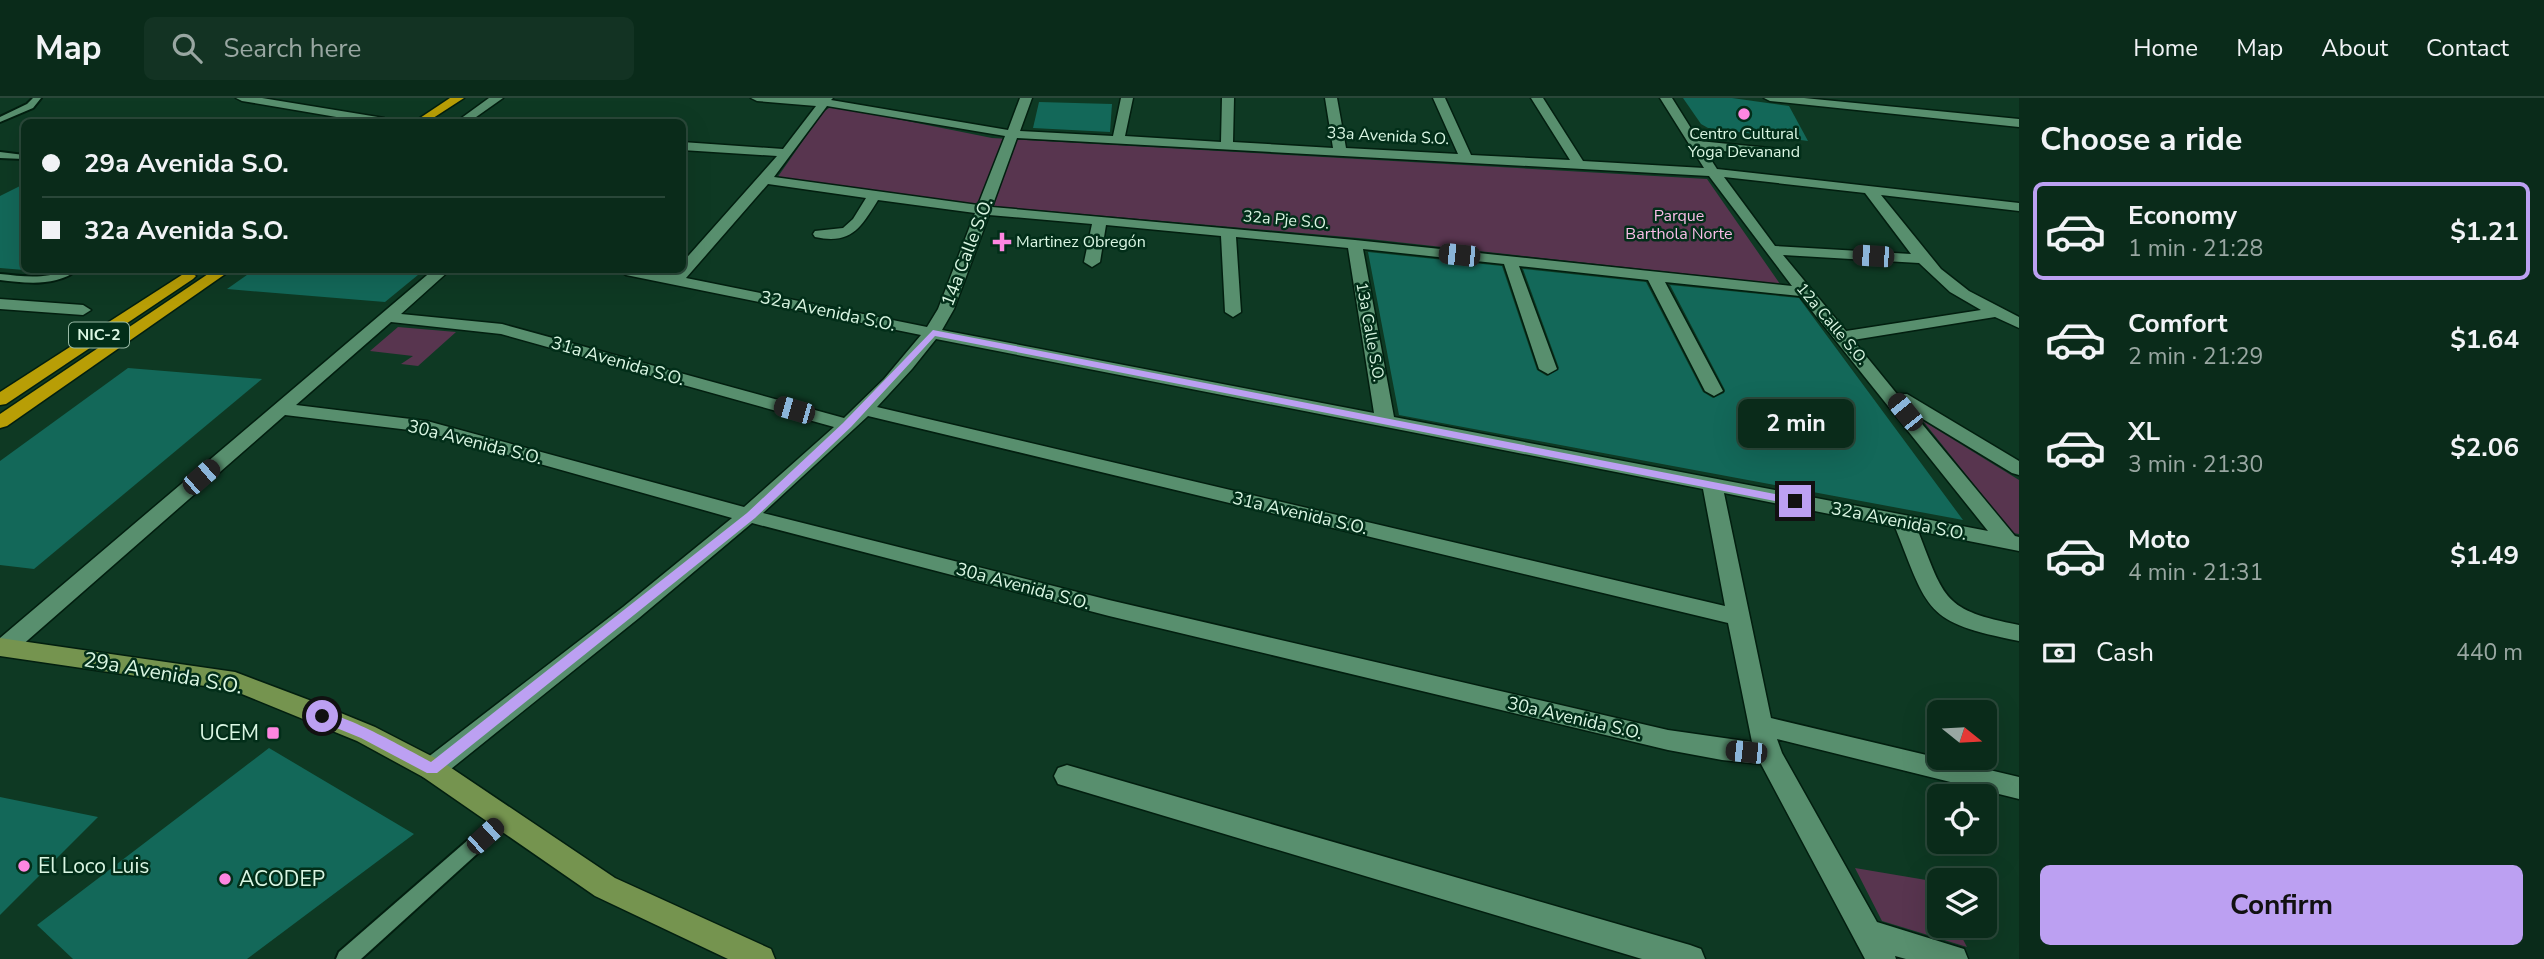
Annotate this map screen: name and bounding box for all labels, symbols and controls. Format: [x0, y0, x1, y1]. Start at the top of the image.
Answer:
search box [144, 17, 634, 80]
text: Map [35, 26, 102, 71]
icon: search [168, 29, 206, 67]
text: Search here [224, 31, 361, 66]
text: Home [2133, 32, 2198, 64]
text: Map [2236, 32, 2283, 64]
text: About [2321, 32, 2388, 64]
text: Contact [2426, 32, 2509, 64]
marker: Centro Cultural Yoga Devanand [1736, 106, 1752, 122]
text: Choose a ride [2040, 118, 2242, 161]
street label: 33a Avenida S.O. [1326, 122, 1450, 150]
place label: Centro Cultural Yoga Devanand [1687, 123, 1800, 163]
text: 29a Avenida S.O. [84, 146, 289, 181]
street label: 14a Calle S.O. [935, 195, 999, 309]
text: Economy [2128, 198, 2237, 233]
icon: car [2044, 200, 2107, 263]
street label: 32a Pje S.O. [1242, 205, 1330, 235]
park label: Parque Barthola Norte [1625, 205, 1733, 245]
text: 32a Avenida S.O. [84, 213, 289, 248]
text: $1.21 [2450, 214, 2519, 249]
place label: Martinez Obregón [1016, 231, 1146, 253]
text: 1 min · 21:28 [2128, 233, 2263, 264]
marker: Martinez Obregón [994, 234, 1010, 250]
car [1438, 242, 1481, 268]
car [1852, 244, 1895, 268]
street label: 12a Calle S.O. [1791, 278, 1873, 370]
street label: 13a Calle S.O. [1350, 280, 1390, 384]
street label: 32a Avenida S.O. [758, 285, 898, 337]
text: Comfort [2128, 306, 2228, 341]
icon: car [2044, 308, 2107, 371]
road number: NIC-2 [69, 322, 129, 347]
text: $1.64 [2450, 322, 2519, 357]
street label: 31a Avenida S.O. [548, 330, 688, 392]
text: 2 min · 21:29 [2128, 341, 2263, 372]
car [1884, 389, 1927, 435]
car [771, 394, 818, 426]
callout: 2 min [1737, 400, 1853, 448]
text: 2 min [1766, 408, 1826, 439]
street label: 30a Avenida S.O. [405, 414, 545, 470]
text: XL [2128, 414, 2160, 449]
icon: car [2044, 416, 2107, 479]
text: $2.06 [2450, 430, 2519, 465]
text: 3 min · 21:30 [2128, 449, 2263, 480]
car [179, 455, 224, 499]
route end [1779, 485, 1811, 517]
street label: 31a Avenida S.O. [1230, 486, 1370, 540]
street label: 32a Avenida S.O. [1829, 496, 1969, 546]
text: Moto [2128, 522, 2190, 557]
icon: car [2044, 524, 2107, 587]
text: $1.49 [2450, 538, 2519, 573]
street label: 30a Avenida S.O. [953, 557, 1093, 615]
text: 4 min · 21:31 [2128, 557, 2263, 588]
icon: cash [2040, 634, 2078, 672]
text: Cash [2096, 635, 2154, 670]
text: 440 m [2456, 637, 2523, 668]
street label: 29a Avenida S.O. [81, 645, 245, 701]
street label: 30a Avenida S.O. [1505, 691, 1645, 745]
route start [306, 700, 338, 732]
north arrow [1927, 700, 1997, 770]
map controls [1927, 700, 1997, 938]
place label: UCEM [199, 719, 259, 747]
marker: UCEM [265, 725, 281, 741]
car [1725, 739, 1768, 765]
button: locate [1927, 784, 1997, 854]
car [463, 814, 508, 858]
place label: El Loco Luis [38, 852, 149, 880]
marker: El Loco Luis [16, 858, 32, 874]
place label: ACODEP [239, 865, 325, 893]
button: Confirm [2040, 865, 2523, 945]
button: layers [1927, 868, 1997, 938]
marker: ACODEP [217, 871, 233, 887]

